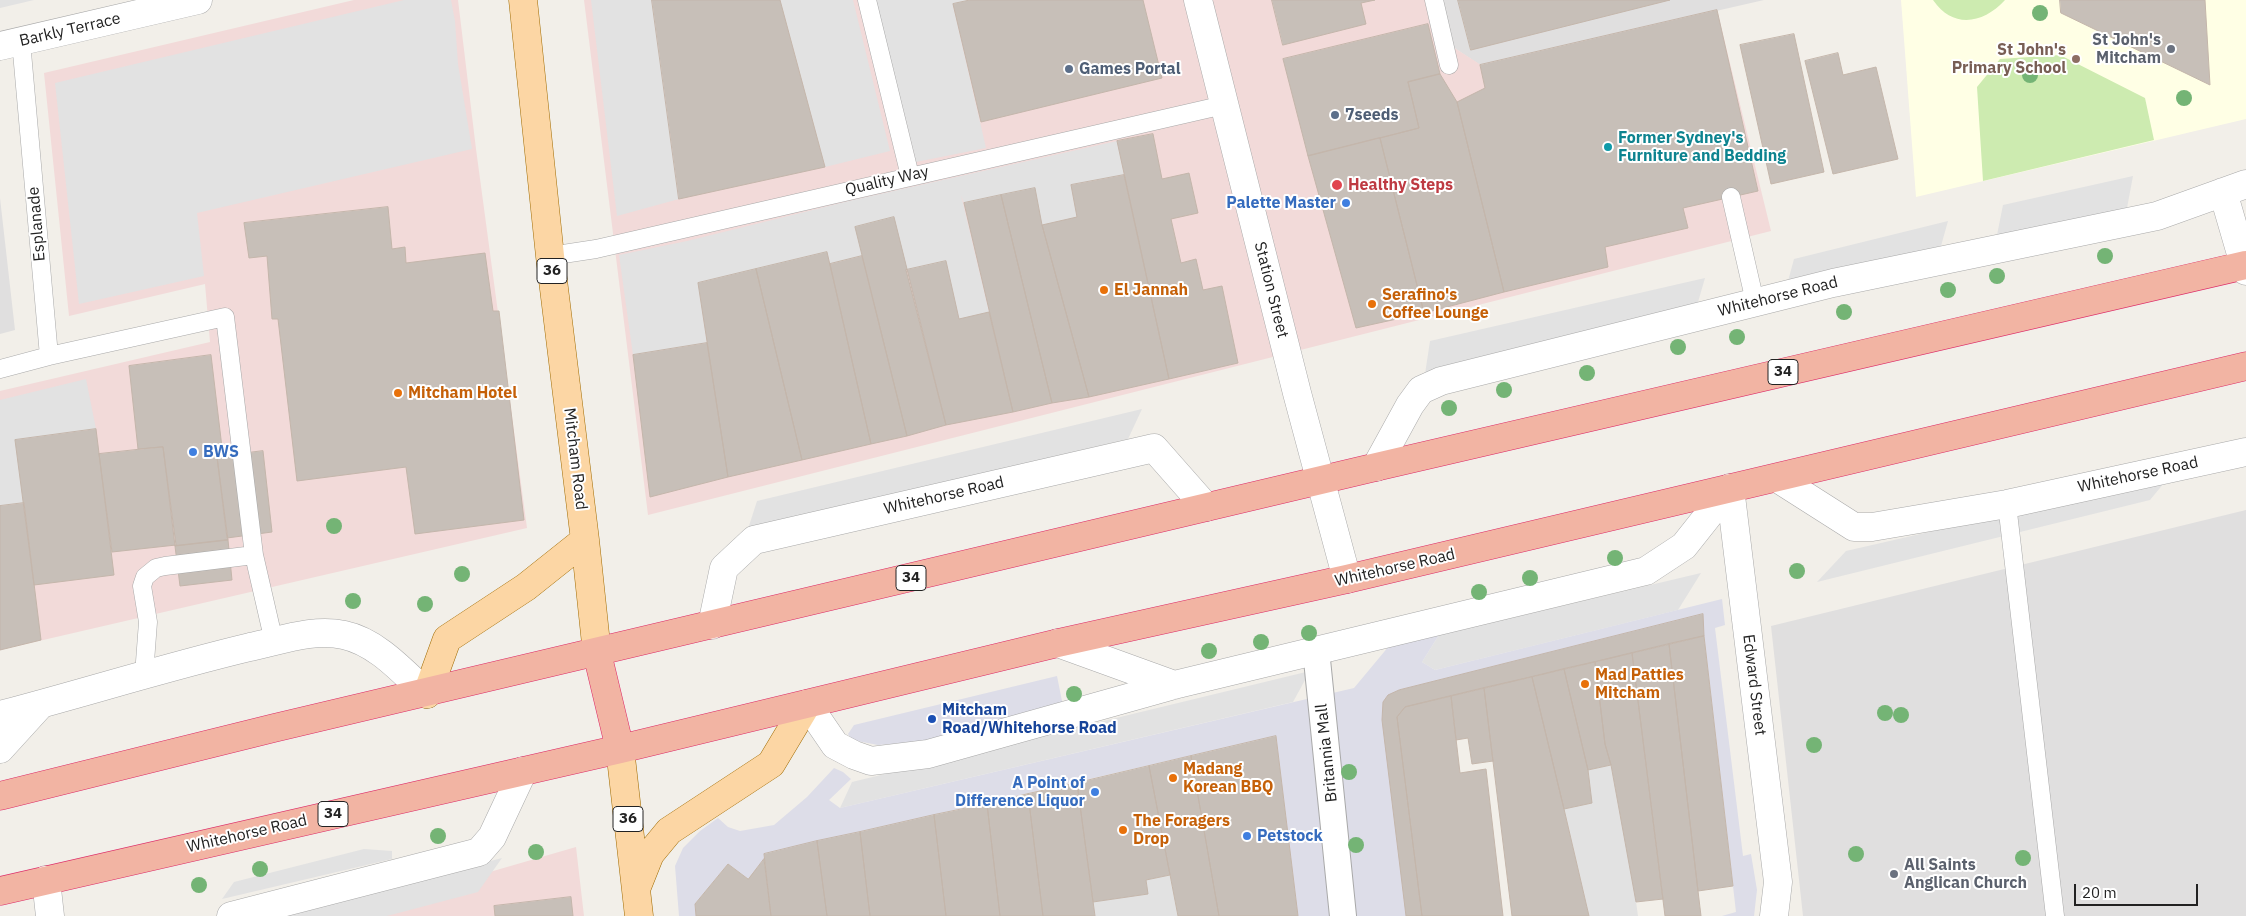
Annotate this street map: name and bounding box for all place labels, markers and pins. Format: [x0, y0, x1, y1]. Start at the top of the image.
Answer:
place label: St John's Mitcham [2092, 30, 2161, 68]
place label: St John's Primary School [1952, 40, 2066, 78]
marker: St John's Mitcham [2165, 43, 2177, 55]
marker: St John's Primary School [2070, 53, 2082, 65]
place label: Games Portal [1079, 59, 1181, 79]
marker: Games Portal [1063, 63, 1075, 75]
place label: 7seeds [1345, 105, 1398, 125]
marker: 7seeds [1329, 109, 1341, 121]
place label: Former Sydney's Furniture and Bedding [1618, 128, 1786, 166]
marker: Former Sydney's Furniture and Bedding [1602, 141, 1614, 153]
place label: Healthy Steps [1348, 175, 1453, 195]
marker: Healthy Steps [1330, 178, 1344, 192]
place label: Palette Master [1226, 193, 1336, 213]
marker: Palette Master [1340, 197, 1352, 209]
place label: El Jannah [1114, 280, 1188, 300]
marker: El Jannah [1098, 284, 1110, 296]
place label: Serafino's Coffee Lounge [1382, 285, 1489, 323]
marker: Serafino's Coffee Lounge [1366, 298, 1378, 310]
place label: Mitcham Hotel [408, 383, 517, 403]
marker: Mitcham Hotel [392, 387, 404, 399]
place label: BWS [203, 442, 239, 462]
marker: BWS [187, 446, 199, 458]
place label: Mad Patties Mitcham [1595, 665, 1684, 703]
marker: Mad Patties Mitcham [1579, 678, 1591, 690]
place label: Mitcham Road/Whitehorse Road [942, 700, 1117, 738]
marker: Mitcham Road/Whitehorse Road [926, 713, 938, 725]
place label: Madang Korean BBQ [1183, 759, 1273, 797]
marker: Madang Korean BBQ [1167, 772, 1179, 784]
place label: A Point of Difference Liquor [955, 773, 1085, 811]
marker: A Point of Difference Liquor [1089, 786, 1101, 798]
place label: The Foragers Drop [1133, 811, 1230, 849]
marker: The Foragers Drop [1117, 824, 1129, 836]
place label: Petstock [1257, 826, 1323, 846]
marker: Petstock [1241, 830, 1253, 842]
place label: All Saints Anglican Church [1904, 855, 2027, 893]
marker: All Saints Anglican Church [1888, 868, 1900, 880]

